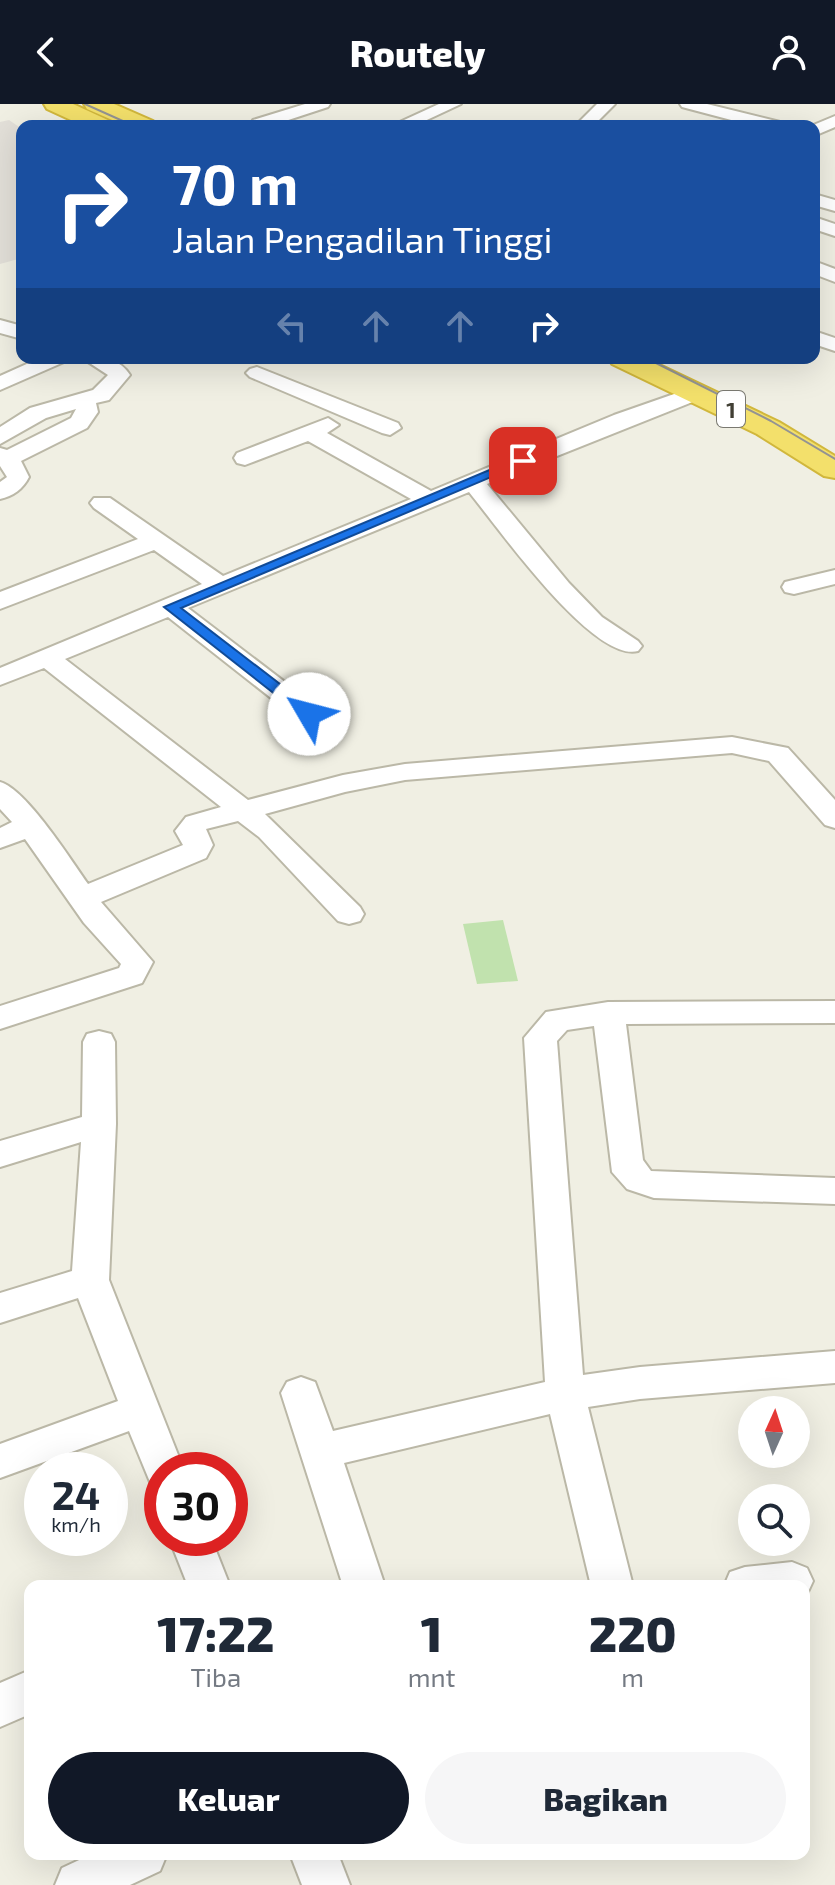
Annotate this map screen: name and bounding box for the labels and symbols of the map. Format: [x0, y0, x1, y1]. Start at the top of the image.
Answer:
road number: 1 [717, 391, 745, 427]
pin [489, 427, 557, 495]
position arrow [267, 672, 351, 756]
north arrow [738, 1396, 810, 1468]
speed limit sign: 30 [144, 1452, 248, 1556]

